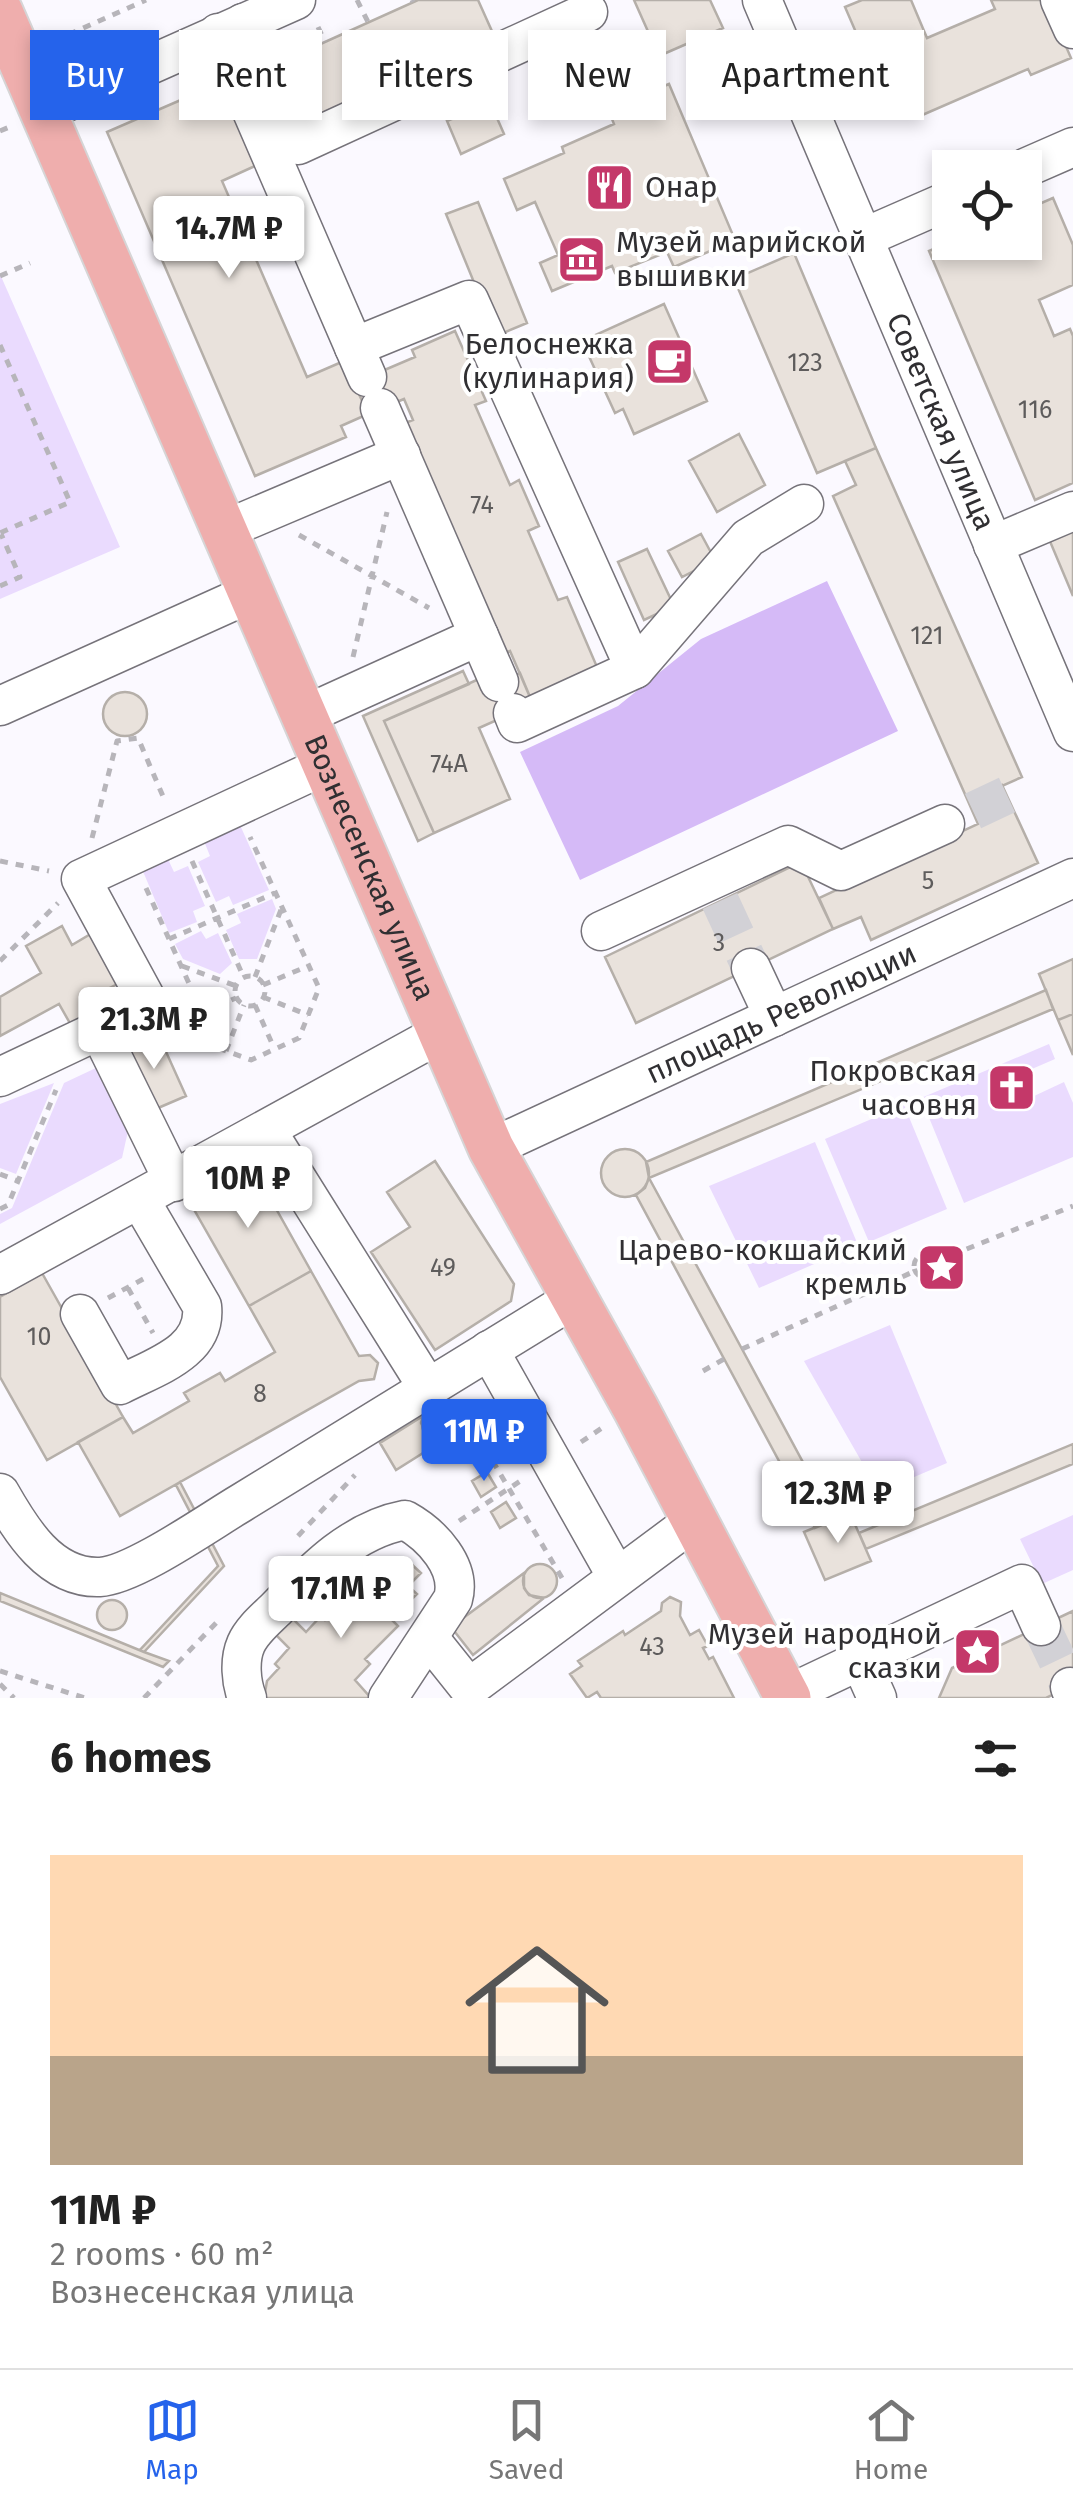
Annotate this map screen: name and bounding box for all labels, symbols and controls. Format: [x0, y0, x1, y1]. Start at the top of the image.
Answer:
chip: Buy [30, 30, 159, 120]
chip: Rent [179, 30, 322, 120]
chip: Filters [342, 30, 508, 120]
chip: New [528, 30, 666, 120]
chip: Apartment [686, 30, 924, 120]
map controls [932, 150, 1042, 260]
button: locate [932, 150, 1042, 260]
restaurant icon: Онар [584, 161, 636, 213]
place label: Онар [645, 169, 718, 205]
pin: 14.7M ₽ [137, 196, 321, 281]
text: 14.7M ₽ [175, 209, 283, 247]
place label: Музей марийской вышивки [616, 224, 866, 294]
museum icon: Музей марийской вышивки [555, 233, 607, 285]
street label: Советская улица [879, 307, 1003, 536]
place label: Белоснежка (кулинария) [463, 326, 634, 396]
cafe icon: Белоснежка (кулинария) [643, 335, 695, 387]
house number: 123 [787, 348, 823, 378]
house number: 116 [1018, 395, 1052, 425]
house number: 74 [470, 490, 494, 520]
house number: 121 [910, 621, 944, 651]
street label: Вознесенская улица [297, 729, 443, 1006]
house number: 74А [430, 749, 469, 779]
house number: 5 [922, 866, 934, 896]
house number: 3 [713, 928, 725, 958]
street label: площадь Революции [640, 935, 922, 1092]
pin: 21.3M ₽ [62, 987, 246, 1072]
text: 21.3M ₽ [100, 1000, 208, 1038]
place label: Покровская часовня [809, 1053, 977, 1123]
church icon: Покровская часовня [986, 1062, 1038, 1114]
pin: 10M ₽ [178, 1146, 318, 1231]
text: 10M ₽ [205, 1159, 291, 1197]
place label: Царево-кокшайский кремль [618, 1232, 907, 1302]
place icon: Царево-кокшайский кремль [916, 1241, 968, 1293]
house number: 49 [430, 1253, 456, 1283]
house number: 10 [27, 1322, 51, 1352]
house number: 8 [253, 1379, 267, 1409]
pin: 11M ₽ [414, 1399, 554, 1484]
text: 11M ₽ [444, 1412, 524, 1450]
pin: 12.3M ₽ [746, 1461, 930, 1546]
text: 12.3M ₽ [784, 1474, 892, 1512]
pin: 17.1M ₽ [249, 1556, 433, 1641]
text: 17.1M ₽ [291, 1569, 391, 1607]
place label: Музей народной сказки [708, 1616, 942, 1686]
place icon: Музей народной сказки [951, 1625, 1003, 1677]
house number: 43 [639, 1632, 665, 1662]
icon: filters [968, 1731, 1023, 1786]
text: 6 homes [50, 1733, 211, 1783]
icon: home [447, 1920, 627, 2100]
text: 11M ₽ [50, 2185, 156, 2235]
text: 2 rooms · 60 m² [50, 2235, 274, 2273]
text: Вознесенская улица [50, 2273, 355, 2311]
tab: Map [145, 2393, 200, 2486]
tab: Saved [489, 2393, 565, 2486]
tab: Home [854, 2393, 928, 2486]

